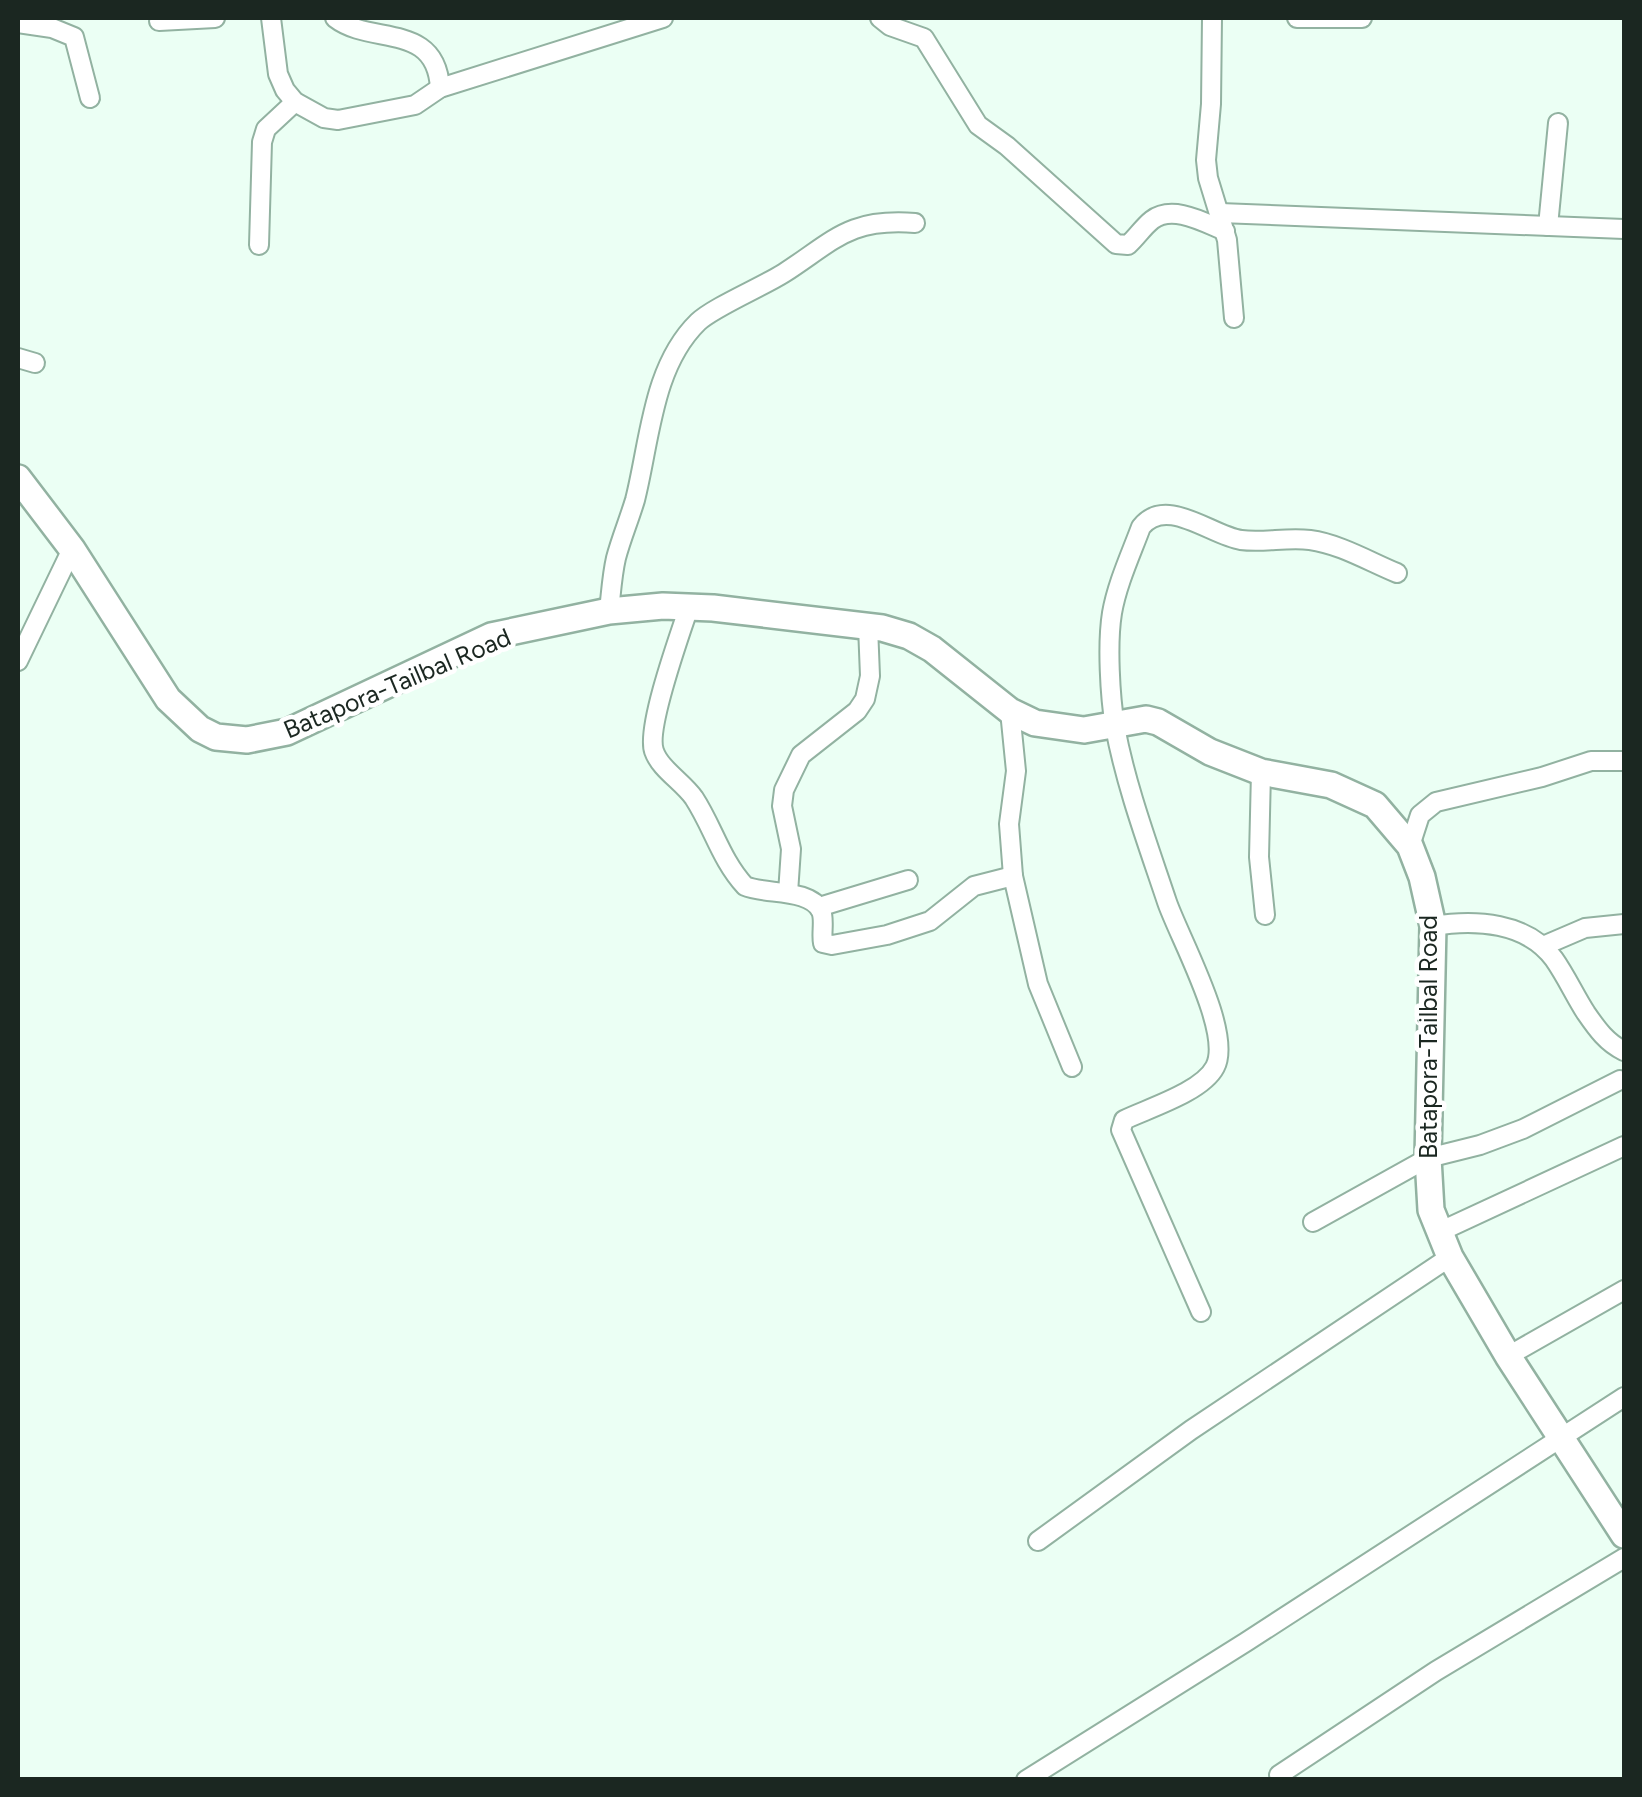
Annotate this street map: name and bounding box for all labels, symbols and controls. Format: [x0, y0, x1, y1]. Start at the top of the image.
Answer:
street label: Batapora-Tailbal Road [279, 622, 515, 744]
street label: Batapora-Tailbal Road [1413, 915, 1443, 1159]

